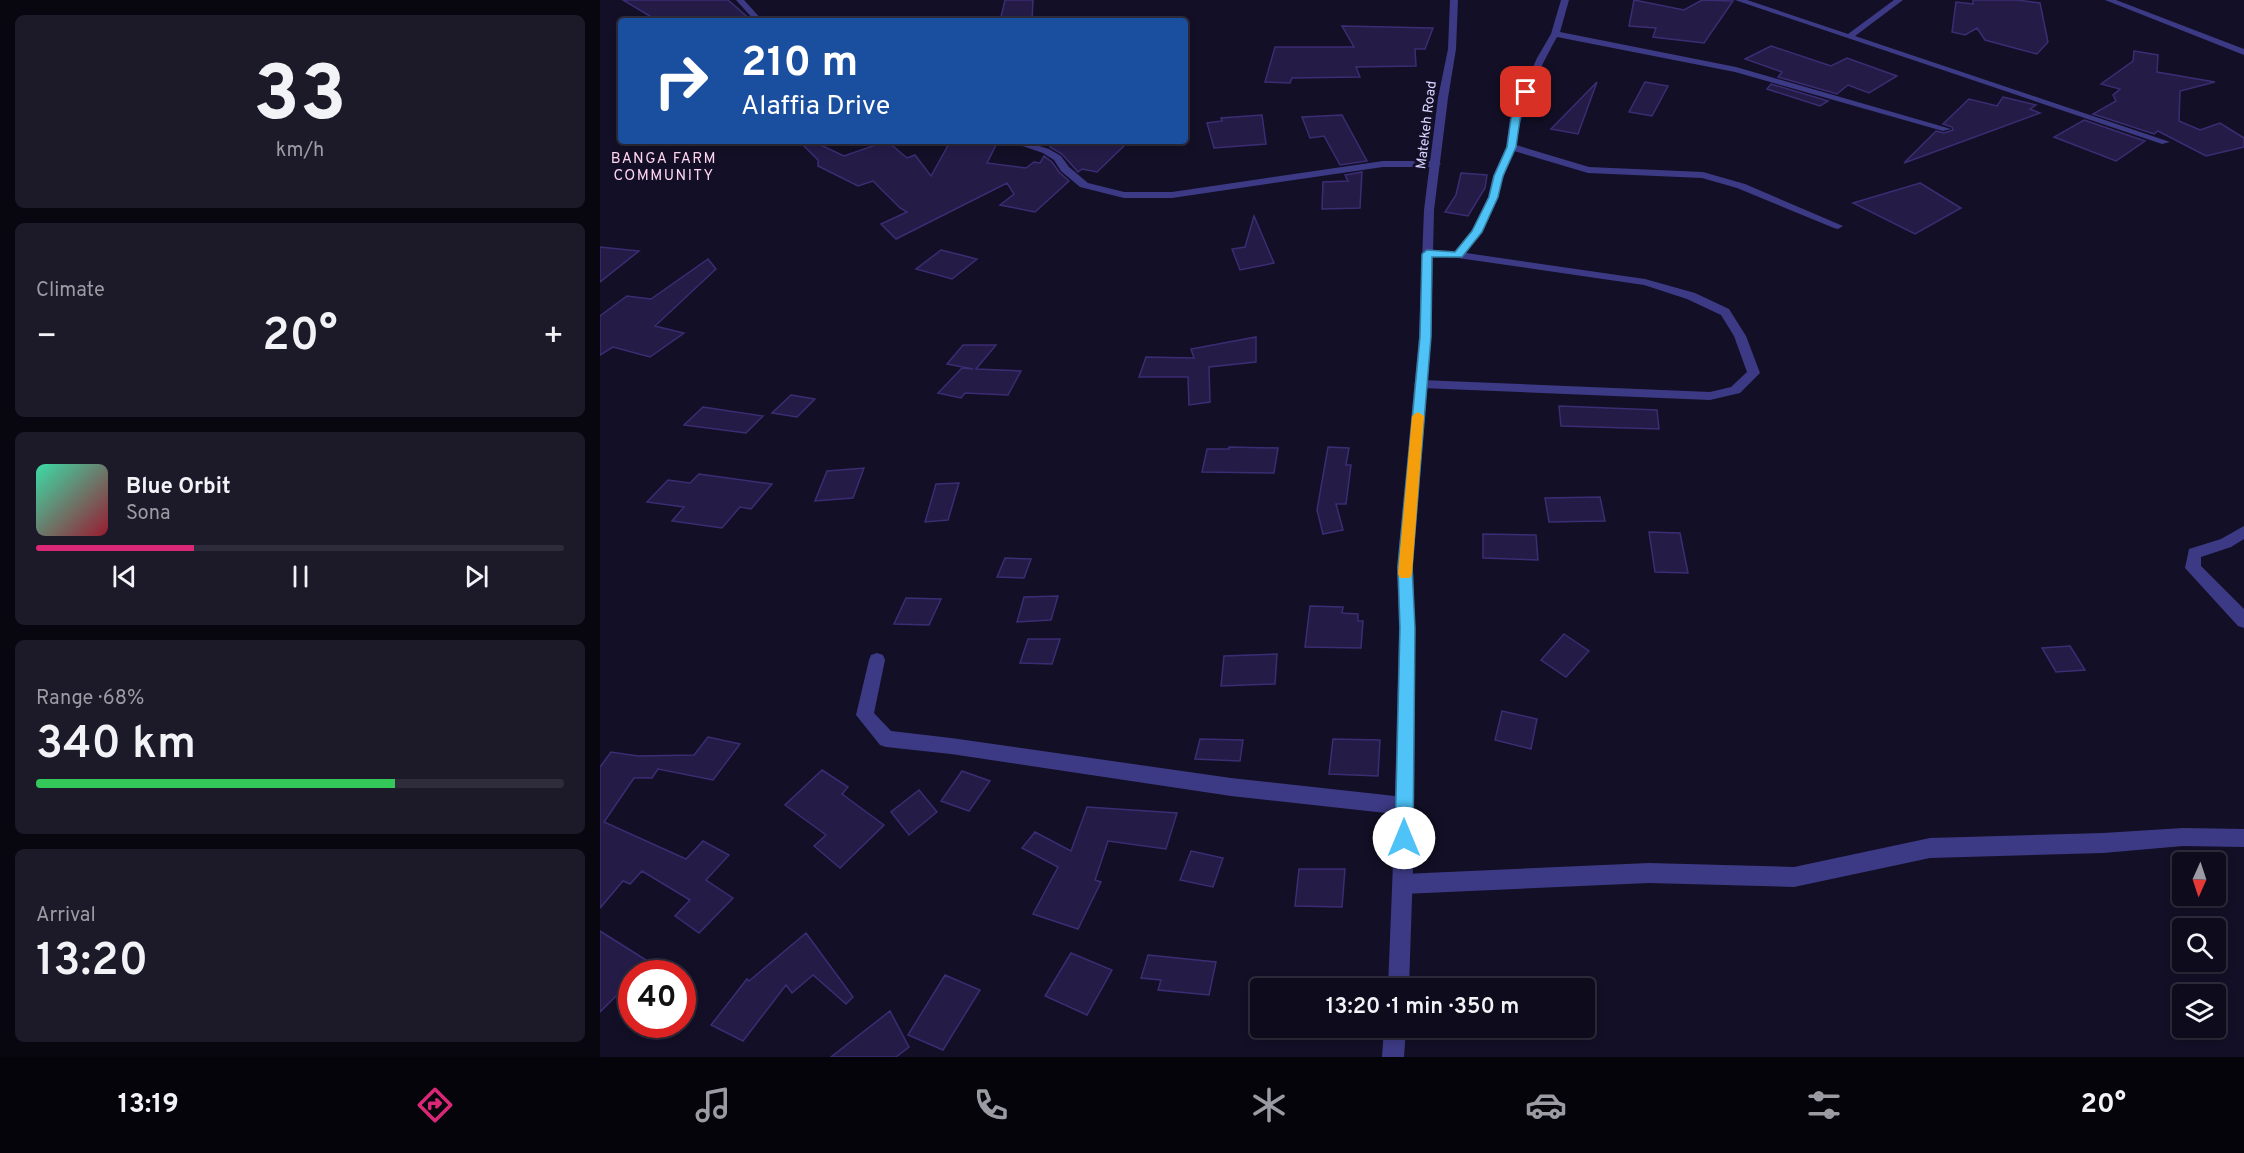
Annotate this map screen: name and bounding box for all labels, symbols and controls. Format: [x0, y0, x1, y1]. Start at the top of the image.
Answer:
text: 210 m [741, 38, 858, 91]
icon: right [642, 42, 720, 120]
text: 33 [253, 49, 347, 148]
pin [1500, 66, 1551, 117]
icon: arrive [1509, 75, 1542, 108]
street label: Matekeh Road [1413, 80, 1441, 170]
text: Alaffia Drive [741, 90, 890, 124]
text: km/h [276, 138, 324, 164]
district label: BANGA FARM COMMUNITY [611, 150, 717, 186]
text: Climate [36, 278, 105, 304]
text: 20° [262, 309, 338, 366]
text: − [36, 317, 57, 359]
text: + [543, 317, 564, 359]
text: Blue Orbit [126, 474, 231, 501]
text: Sona [126, 501, 171, 527]
icon: previous [108, 560, 141, 593]
icon: pause [284, 560, 317, 593]
icon: next [460, 560, 493, 593]
text: Range · 68% [36, 686, 144, 712]
text: 340 km [36, 717, 196, 774]
position arrow [1372, 806, 1436, 870]
north arrow [2172, 852, 2226, 906]
map controls [2172, 852, 2226, 1038]
text: Arrival [36, 903, 96, 929]
button: search [2172, 918, 2226, 972]
text: 13:20 [36, 934, 148, 991]
speed limit sign: 40 [618, 960, 696, 1038]
button: layers [2172, 984, 2226, 1038]
text: 13:20 · 1 min · 350 m [1326, 994, 1519, 1021]
icon: directions [414, 1084, 456, 1126]
icon: music [692, 1084, 734, 1126]
icon: phone [970, 1084, 1012, 1126]
icon: climate [1248, 1084, 1290, 1126]
icon: car [1525, 1084, 1567, 1126]
icon: filters [1803, 1084, 1845, 1126]
text: 13:19 [118, 1088, 179, 1122]
text: 20° [2081, 1088, 2126, 1122]

